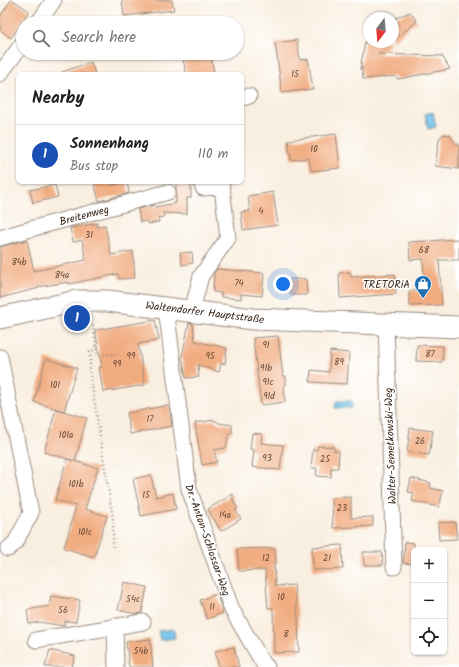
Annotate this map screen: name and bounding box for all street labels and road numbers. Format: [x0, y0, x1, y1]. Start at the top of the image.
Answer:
street label: Breitenweg [57, 201, 111, 231]
street label: Waltendorfer Hauptstraße [145, 297, 265, 329]
street label: Walter-Semetkowski-Weg [380, 387, 402, 505]
street label: Dr.-Anton-Schlossar-Weg [179, 482, 235, 599]

